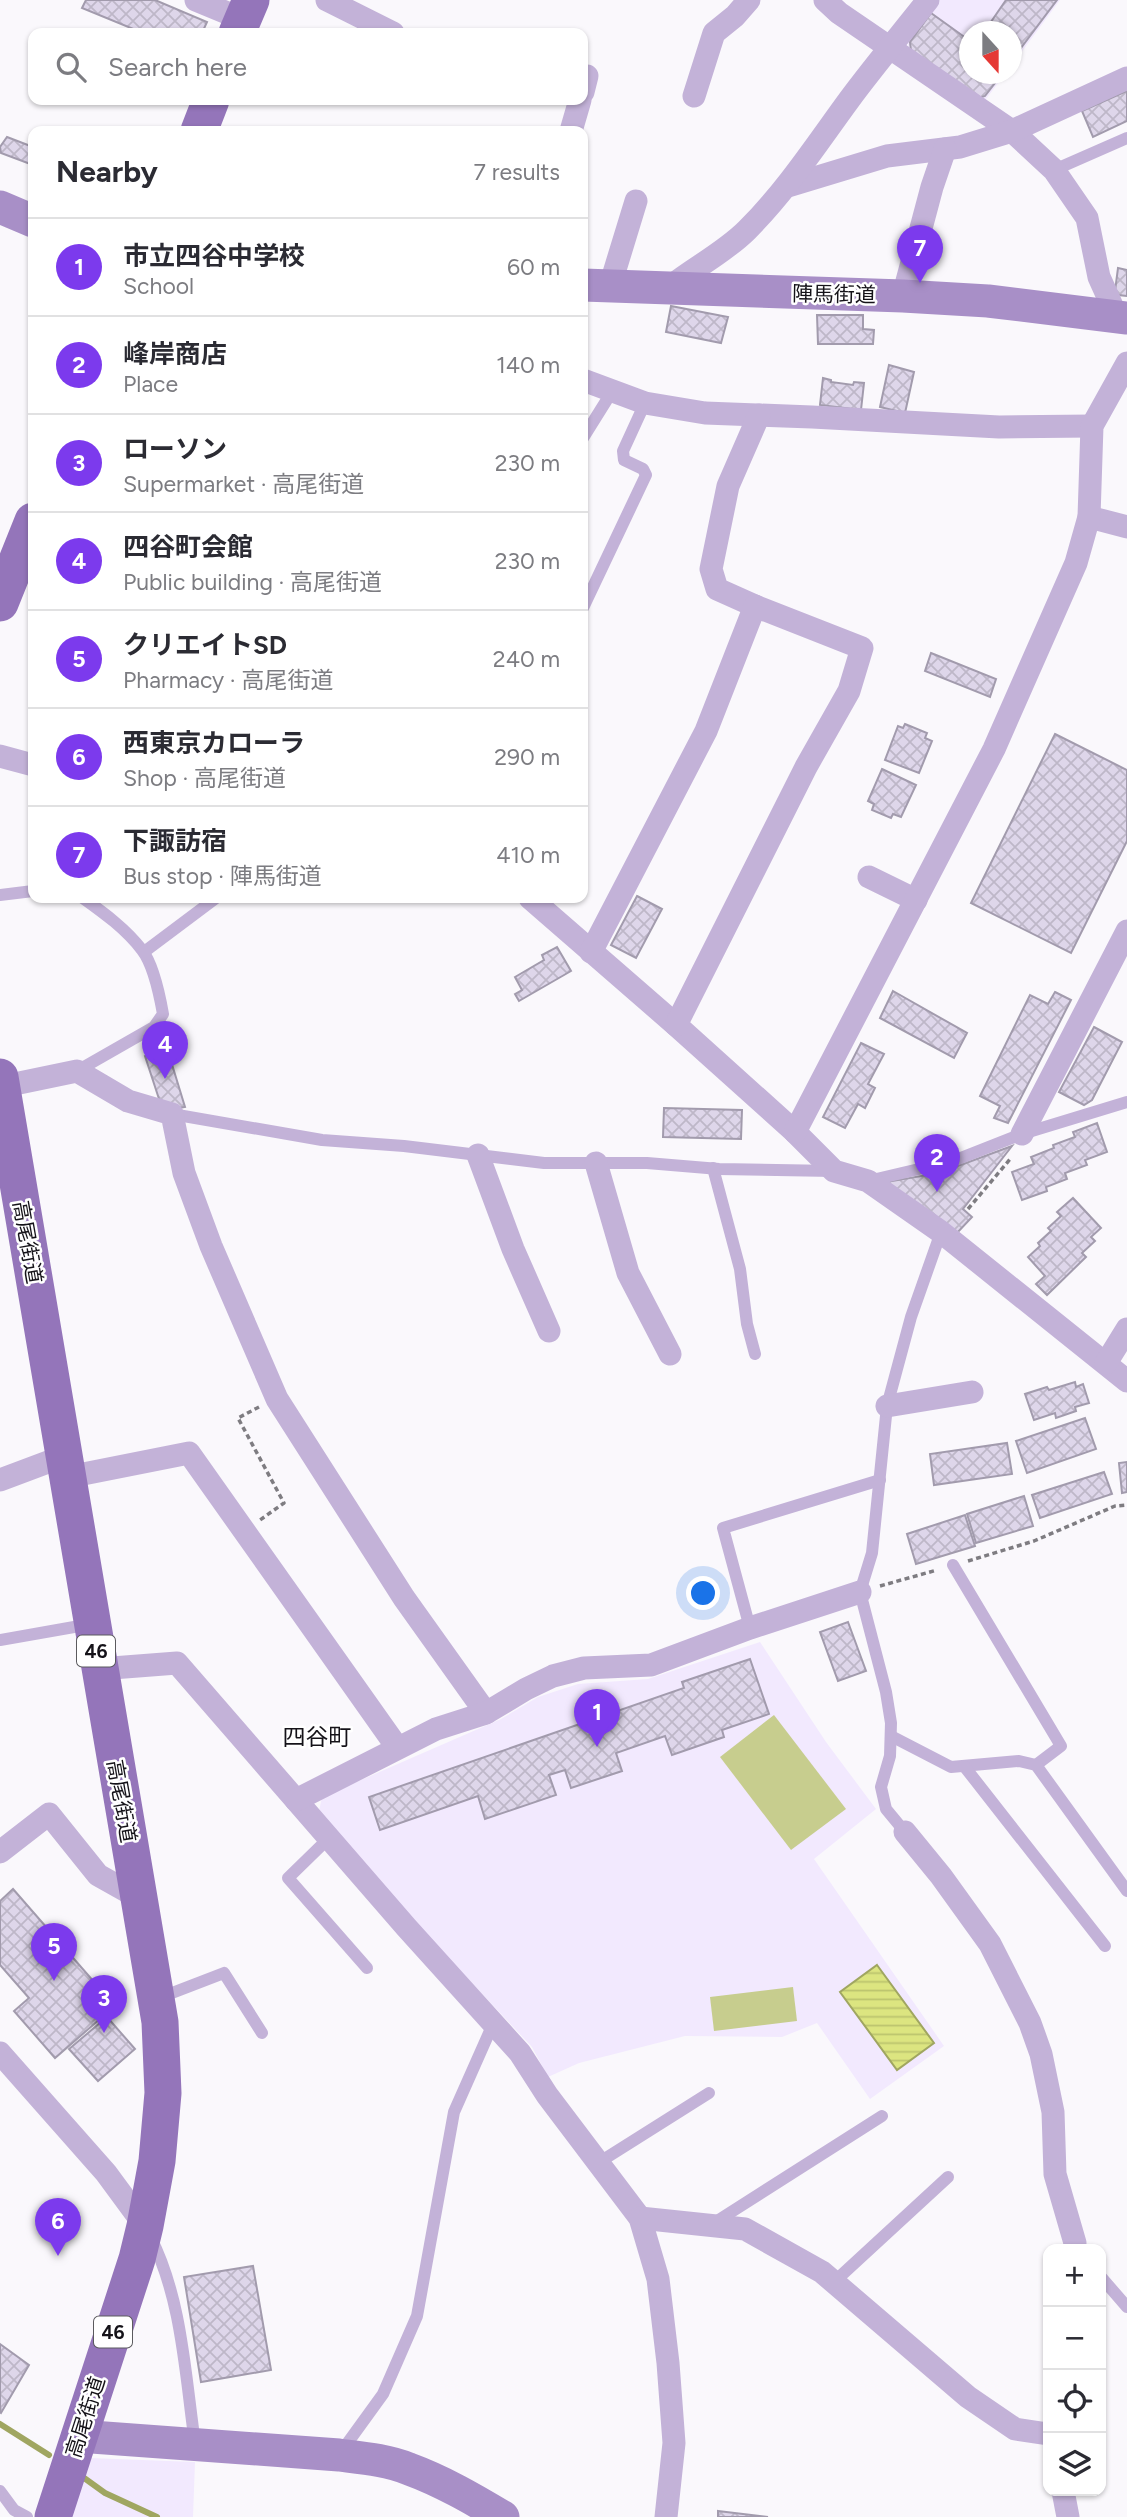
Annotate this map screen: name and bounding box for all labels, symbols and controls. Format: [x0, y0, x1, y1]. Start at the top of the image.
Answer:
north arrow [959, 21, 1022, 84]
search box [28, 28, 588, 105]
icon: search [52, 48, 90, 86]
text: Search here [108, 51, 247, 83]
text: Nearby [56, 153, 158, 190]
text: 7 results [474, 158, 560, 186]
pin: 7 [897, 225, 943, 283]
text: 市立四谷中学校 [123, 240, 305, 272]
text: 1 [74, 253, 84, 281]
text: 60 m [507, 253, 560, 281]
text: School [123, 272, 194, 300]
street label: 陣馬街道 [792, 281, 876, 307]
text: 峰岸商店 [123, 338, 227, 370]
text: 2 [72, 351, 86, 379]
text: 140 m [496, 351, 560, 379]
text: Place [123, 370, 178, 398]
text: ローソン [123, 433, 227, 465]
text: 3 [73, 449, 85, 477]
text: 230 m [495, 449, 560, 477]
text: Supermarket · 高尾街道 [123, 470, 364, 498]
text: 四谷町会館 [123, 531, 253, 563]
text: 4 [72, 547, 86, 575]
text: 230 m [495, 547, 560, 575]
text: Public building · 高尾街道 [123, 568, 382, 596]
text: クリエイトSD [123, 629, 287, 661]
text: 5 [72, 645, 86, 673]
text: 240 m [493, 645, 560, 673]
text: Pharmacy · 高尾街道 [123, 666, 333, 694]
text: 西東京カローラ [123, 727, 305, 759]
text: 6 [72, 743, 86, 771]
text: 290 m [494, 743, 560, 771]
text: Shop · 高尾街道 [123, 764, 286, 792]
text: 下諏訪宿 [123, 825, 227, 857]
text: 7 [73, 841, 85, 869]
text: 410 m [496, 841, 560, 869]
text: Bus stop · 陣馬街道 [123, 862, 322, 890]
pin: 4 [142, 1021, 188, 1079]
pin: 2 [914, 1134, 960, 1192]
street label: 高尾街道 [8, 1198, 48, 1286]
your location [686, 1576, 720, 1610]
road number: 46 [77, 1636, 115, 1666]
pin: 1 [574, 1689, 620, 1747]
district label: 四谷町 [283, 1723, 352, 1751]
street label: 高尾街道 [102, 1757, 142, 1845]
pin: 5 [31, 1923, 77, 1981]
pin: 3 [81, 1975, 127, 2033]
pin: 6 [35, 2198, 81, 2256]
map controls [1043, 2244, 1106, 2496]
button: + [1043, 2244, 1106, 2307]
button: − [1043, 2307, 1106, 2370]
road number: 46 [94, 2316, 132, 2348]
button: locate [1043, 2370, 1106, 2433]
street label: 高尾街道 [60, 2373, 110, 2461]
button: layers [1043, 2433, 1106, 2496]

